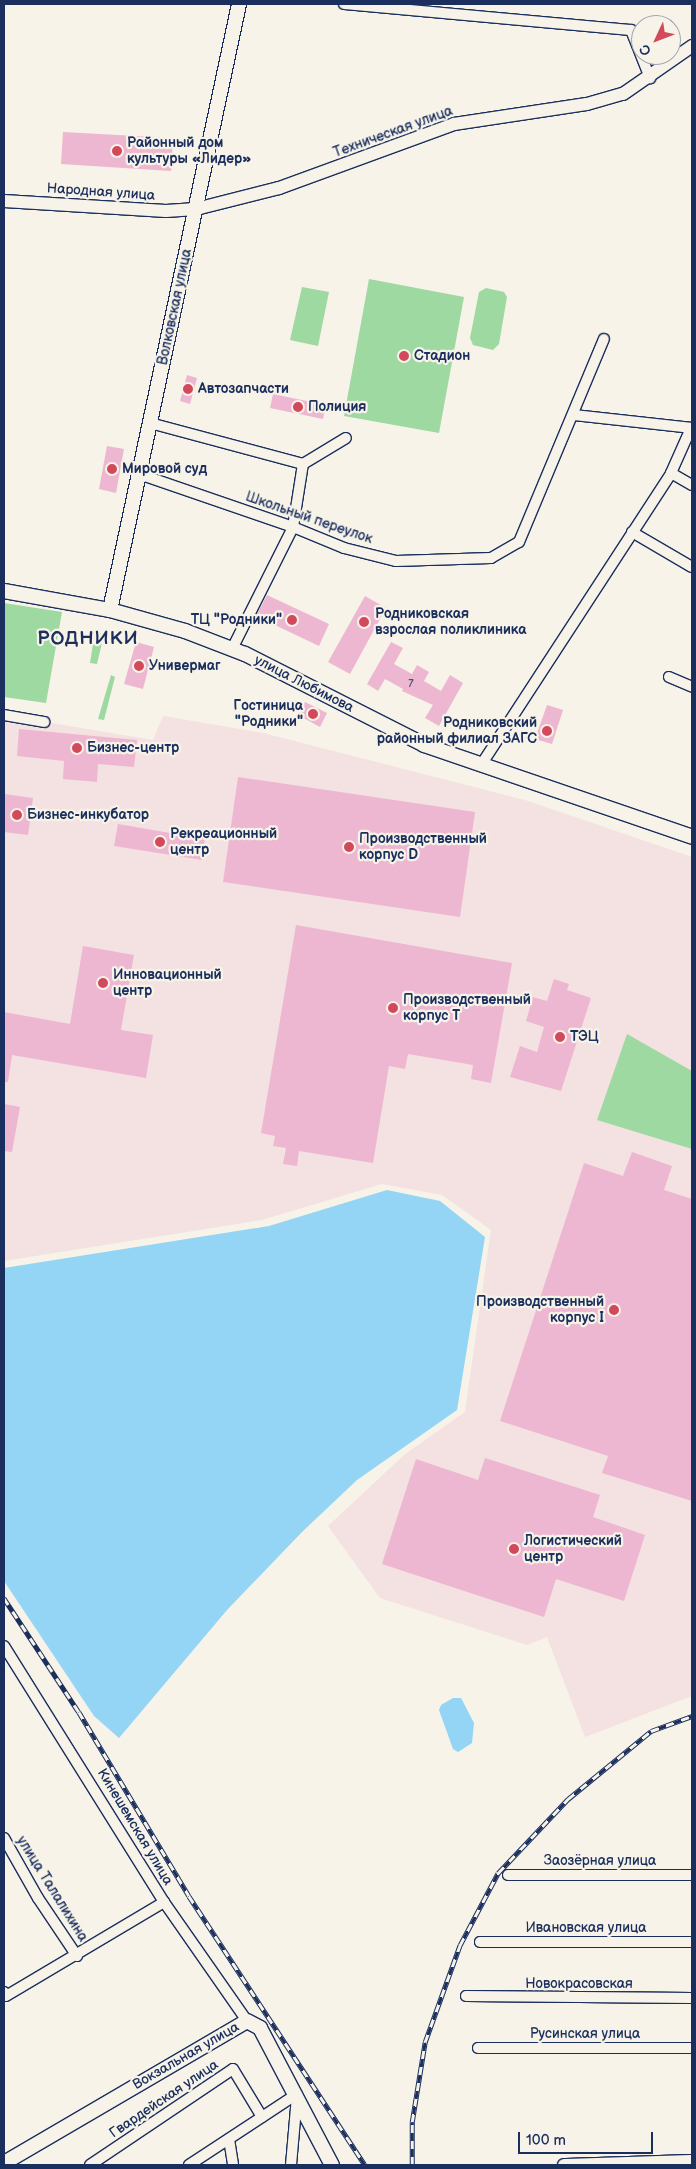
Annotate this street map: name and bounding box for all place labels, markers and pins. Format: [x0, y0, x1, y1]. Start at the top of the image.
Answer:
place label: Районный дом культуры «Лидер» [127, 135, 251, 168]
marker: Районный дом культуры «Лидер» [111, 145, 123, 157]
place label: Стадион [414, 348, 470, 364]
marker: Стадион [398, 350, 410, 362]
place label: Автозапчасти [198, 381, 289, 397]
marker: Автозапчасти [182, 383, 194, 395]
place label: Полиция [308, 399, 366, 415]
marker: Полиция [292, 401, 304, 413]
place label: Мировой суд [122, 461, 207, 477]
marker: Мировой суд [106, 463, 118, 475]
place label: Родниковская взрослая поликлиника [375, 606, 526, 638]
place label: ТЦ "Родники" [191, 612, 282, 628]
marker: ТЦ "Родники" [286, 614, 298, 626]
marker: Родниковская взрослая поликлиника [357, 615, 371, 629]
place label: Универмаг [149, 658, 221, 674]
marker: Универмаг [133, 660, 145, 672]
place label: Гостиница "Родники" [233, 698, 303, 730]
marker: Гостиница "Родники" [307, 708, 319, 720]
place label: Родниковский районный филиал ЗАГС [377, 715, 537, 748]
marker: Родниковский районный филиал ЗАГС [541, 725, 553, 737]
place label: Бизнес-центр [87, 740, 179, 756]
marker: Бизнес-центр [71, 742, 83, 754]
place label: Бизнес-инкубатор [27, 807, 149, 823]
marker: Бизнес-инкубатор [11, 809, 23, 821]
place label: Рекреационный центр [170, 826, 277, 859]
place label: Производственный корпус D [359, 831, 487, 864]
marker: Рекреационный центр [154, 836, 166, 848]
marker: Производственный корпус D [343, 841, 355, 853]
place label: Инновационный центр [113, 967, 222, 1000]
marker: Инновационный центр [97, 977, 109, 989]
place label: Производственный корпус T [403, 992, 531, 1024]
marker: Производственный корпус T [387, 1002, 399, 1014]
place label: ТЭЦ [570, 1029, 599, 1045]
marker: ТЭЦ [554, 1031, 566, 1043]
place label: Производственный корпус I [476, 1294, 604, 1326]
marker: Производственный корпус I [608, 1304, 620, 1316]
place label: Логистический центр [524, 1533, 622, 1565]
marker: Логистический центр [508, 1543, 520, 1555]

